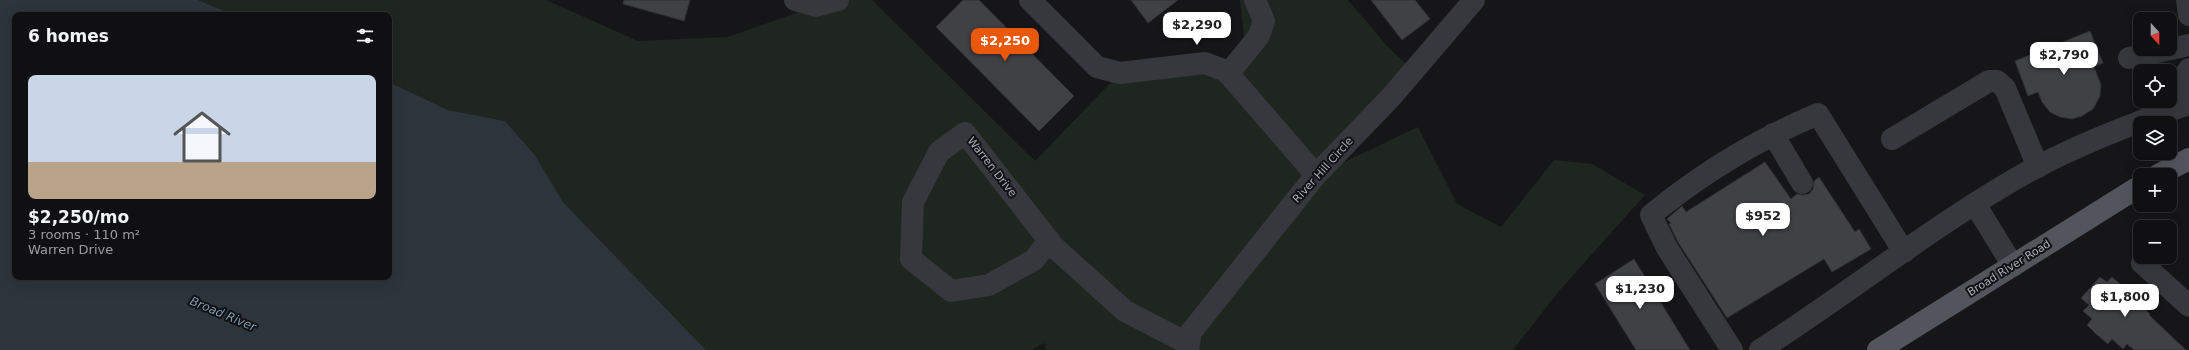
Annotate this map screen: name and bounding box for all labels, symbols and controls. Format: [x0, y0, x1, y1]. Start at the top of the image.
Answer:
pin: $2,290 [1164, 12, 1230, 46]
north arrow [2133, 12, 2177, 56]
map controls [2133, 12, 2177, 264]
text: $2,290 [1172, 17, 1222, 32]
icon: filters [354, 25, 376, 47]
text: 6 homes [28, 26, 109, 46]
pin: $2,250 [972, 28, 1038, 62]
text: $2,250 [980, 33, 1030, 48]
pin: $2,790 [2031, 42, 2097, 76]
text: $2,790 [2039, 47, 2089, 62]
button: locate [2133, 64, 2177, 108]
icon: home [166, 101, 238, 173]
button: layers [2133, 116, 2177, 160]
street label: River Hill Circle [1290, 134, 1356, 205]
street label: Warren Drive [965, 135, 1019, 200]
button: + [2133, 168, 2177, 212]
pin: $952 [1739, 203, 1787, 237]
text: $2,250/mo [28, 207, 129, 227]
text: $952 [1745, 208, 1781, 223]
button: − [2133, 220, 2177, 264]
text: 3 rooms · 110 m² [28, 227, 140, 242]
street label: Broad River Road [1965, 237, 2053, 299]
text: Warren Drive [28, 242, 113, 257]
pin: $1,230 [1607, 276, 1673, 310]
text: $1,230 [1615, 281, 1665, 296]
pin: $1,800 [2092, 284, 2158, 318]
text: $1,800 [2100, 289, 2150, 304]
water label: Broad River [188, 294, 259, 335]

